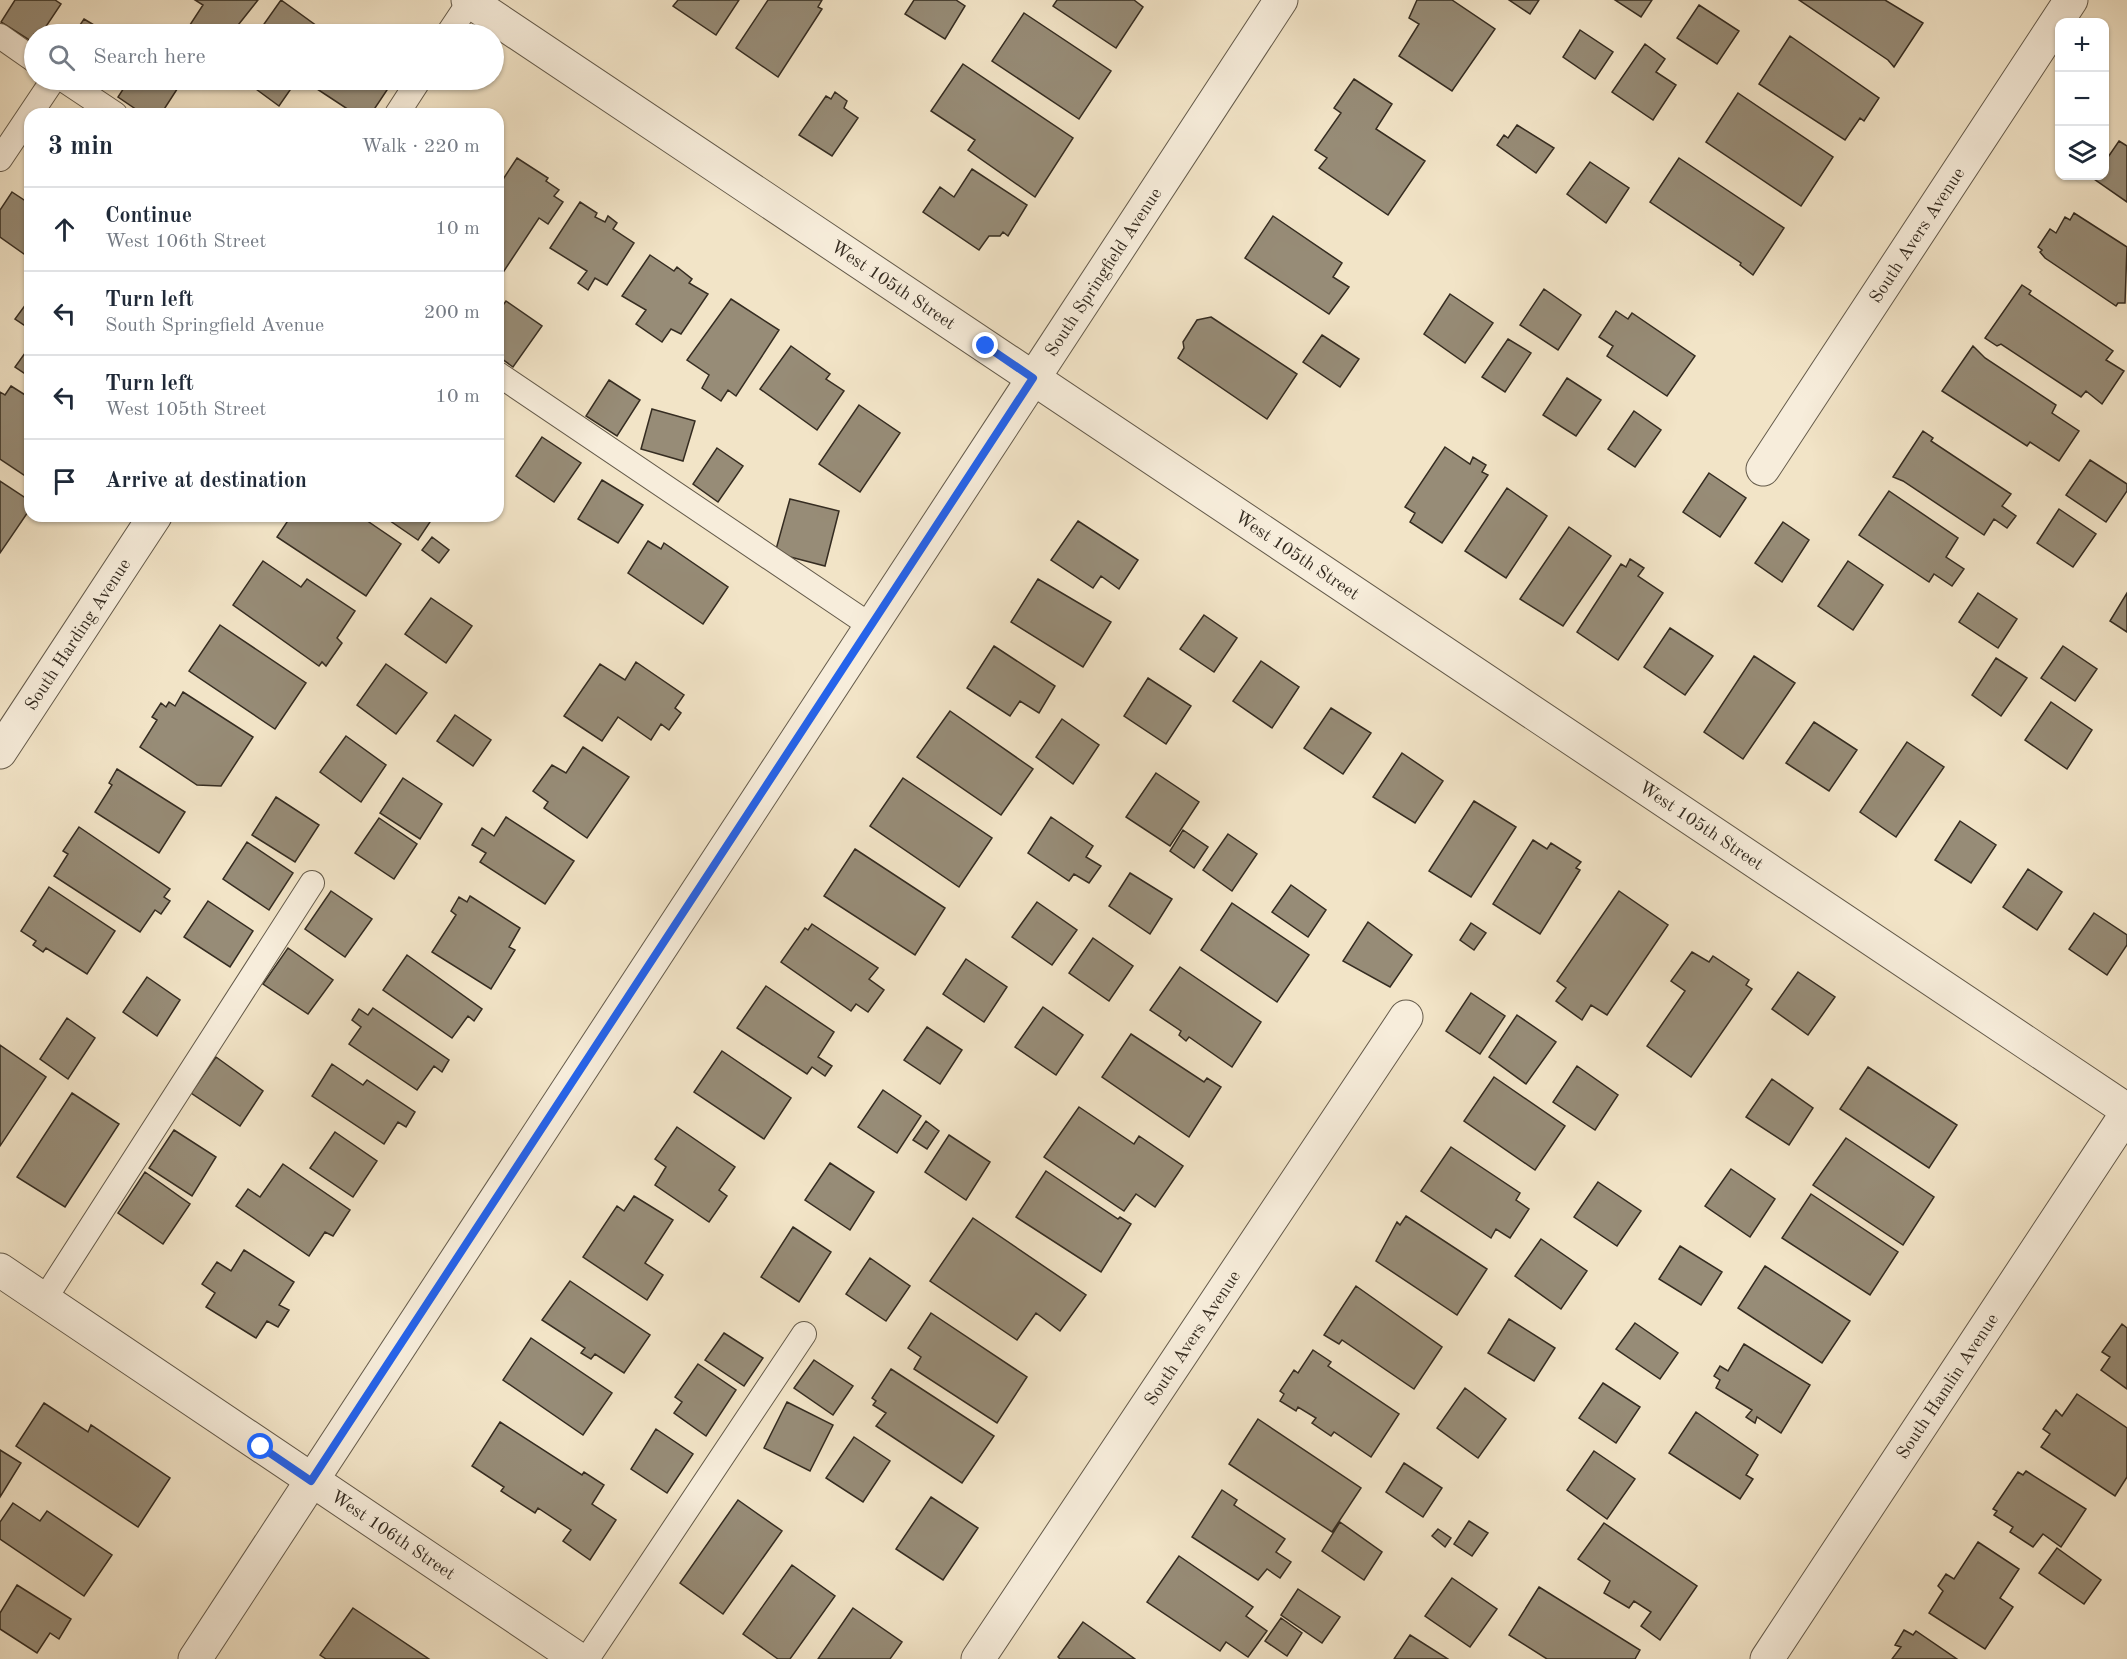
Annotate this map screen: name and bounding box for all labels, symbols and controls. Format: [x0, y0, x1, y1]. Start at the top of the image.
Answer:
map controls [2055, 18, 2109, 180]
button: + [2055, 18, 2109, 72]
search box [24, 24, 504, 90]
icon: search [45, 41, 78, 74]
text: Search here [93, 46, 206, 68]
button: − [2055, 72, 2109, 126]
button: layers [2055, 126, 2109, 180]
text: 3 min [48, 134, 113, 160]
text: Walk · 220 m [361, 137, 480, 157]
street label: South Avers Avenue [1867, 165, 1968, 306]
street label: South Springfield Avenue [1042, 185, 1166, 360]
text: Continue [105, 205, 192, 227]
icon: ahead [48, 213, 81, 246]
text: 10 m [435, 219, 480, 239]
text: West 106th Street [105, 232, 266, 252]
street label: West 105th Street [828, 238, 958, 333]
text: Turn left [105, 289, 194, 311]
icon: left [48, 297, 81, 330]
text: 200 m [424, 303, 480, 323]
text: South Springfield Avenue [105, 316, 324, 336]
route end [972, 332, 998, 358]
text: Turn left [105, 373, 194, 395]
icon: left [48, 381, 81, 414]
text: 10 m [435, 387, 480, 407]
text: West 105th Street [105, 400, 266, 420]
icon: arrive [48, 465, 81, 498]
text: Arrive at destination [105, 470, 307, 492]
street label: West 105th Street [1232, 508, 1362, 604]
street label: South Harding Avenue [22, 556, 134, 714]
street label: West 105th Street [1635, 778, 1766, 874]
street label: South Avers Avenue [1142, 1268, 1244, 1409]
street label: South Hamlin Avenue [1894, 1311, 2002, 1462]
route start [247, 1433, 273, 1459]
street label: West 106th Street [327, 1487, 458, 1583]

